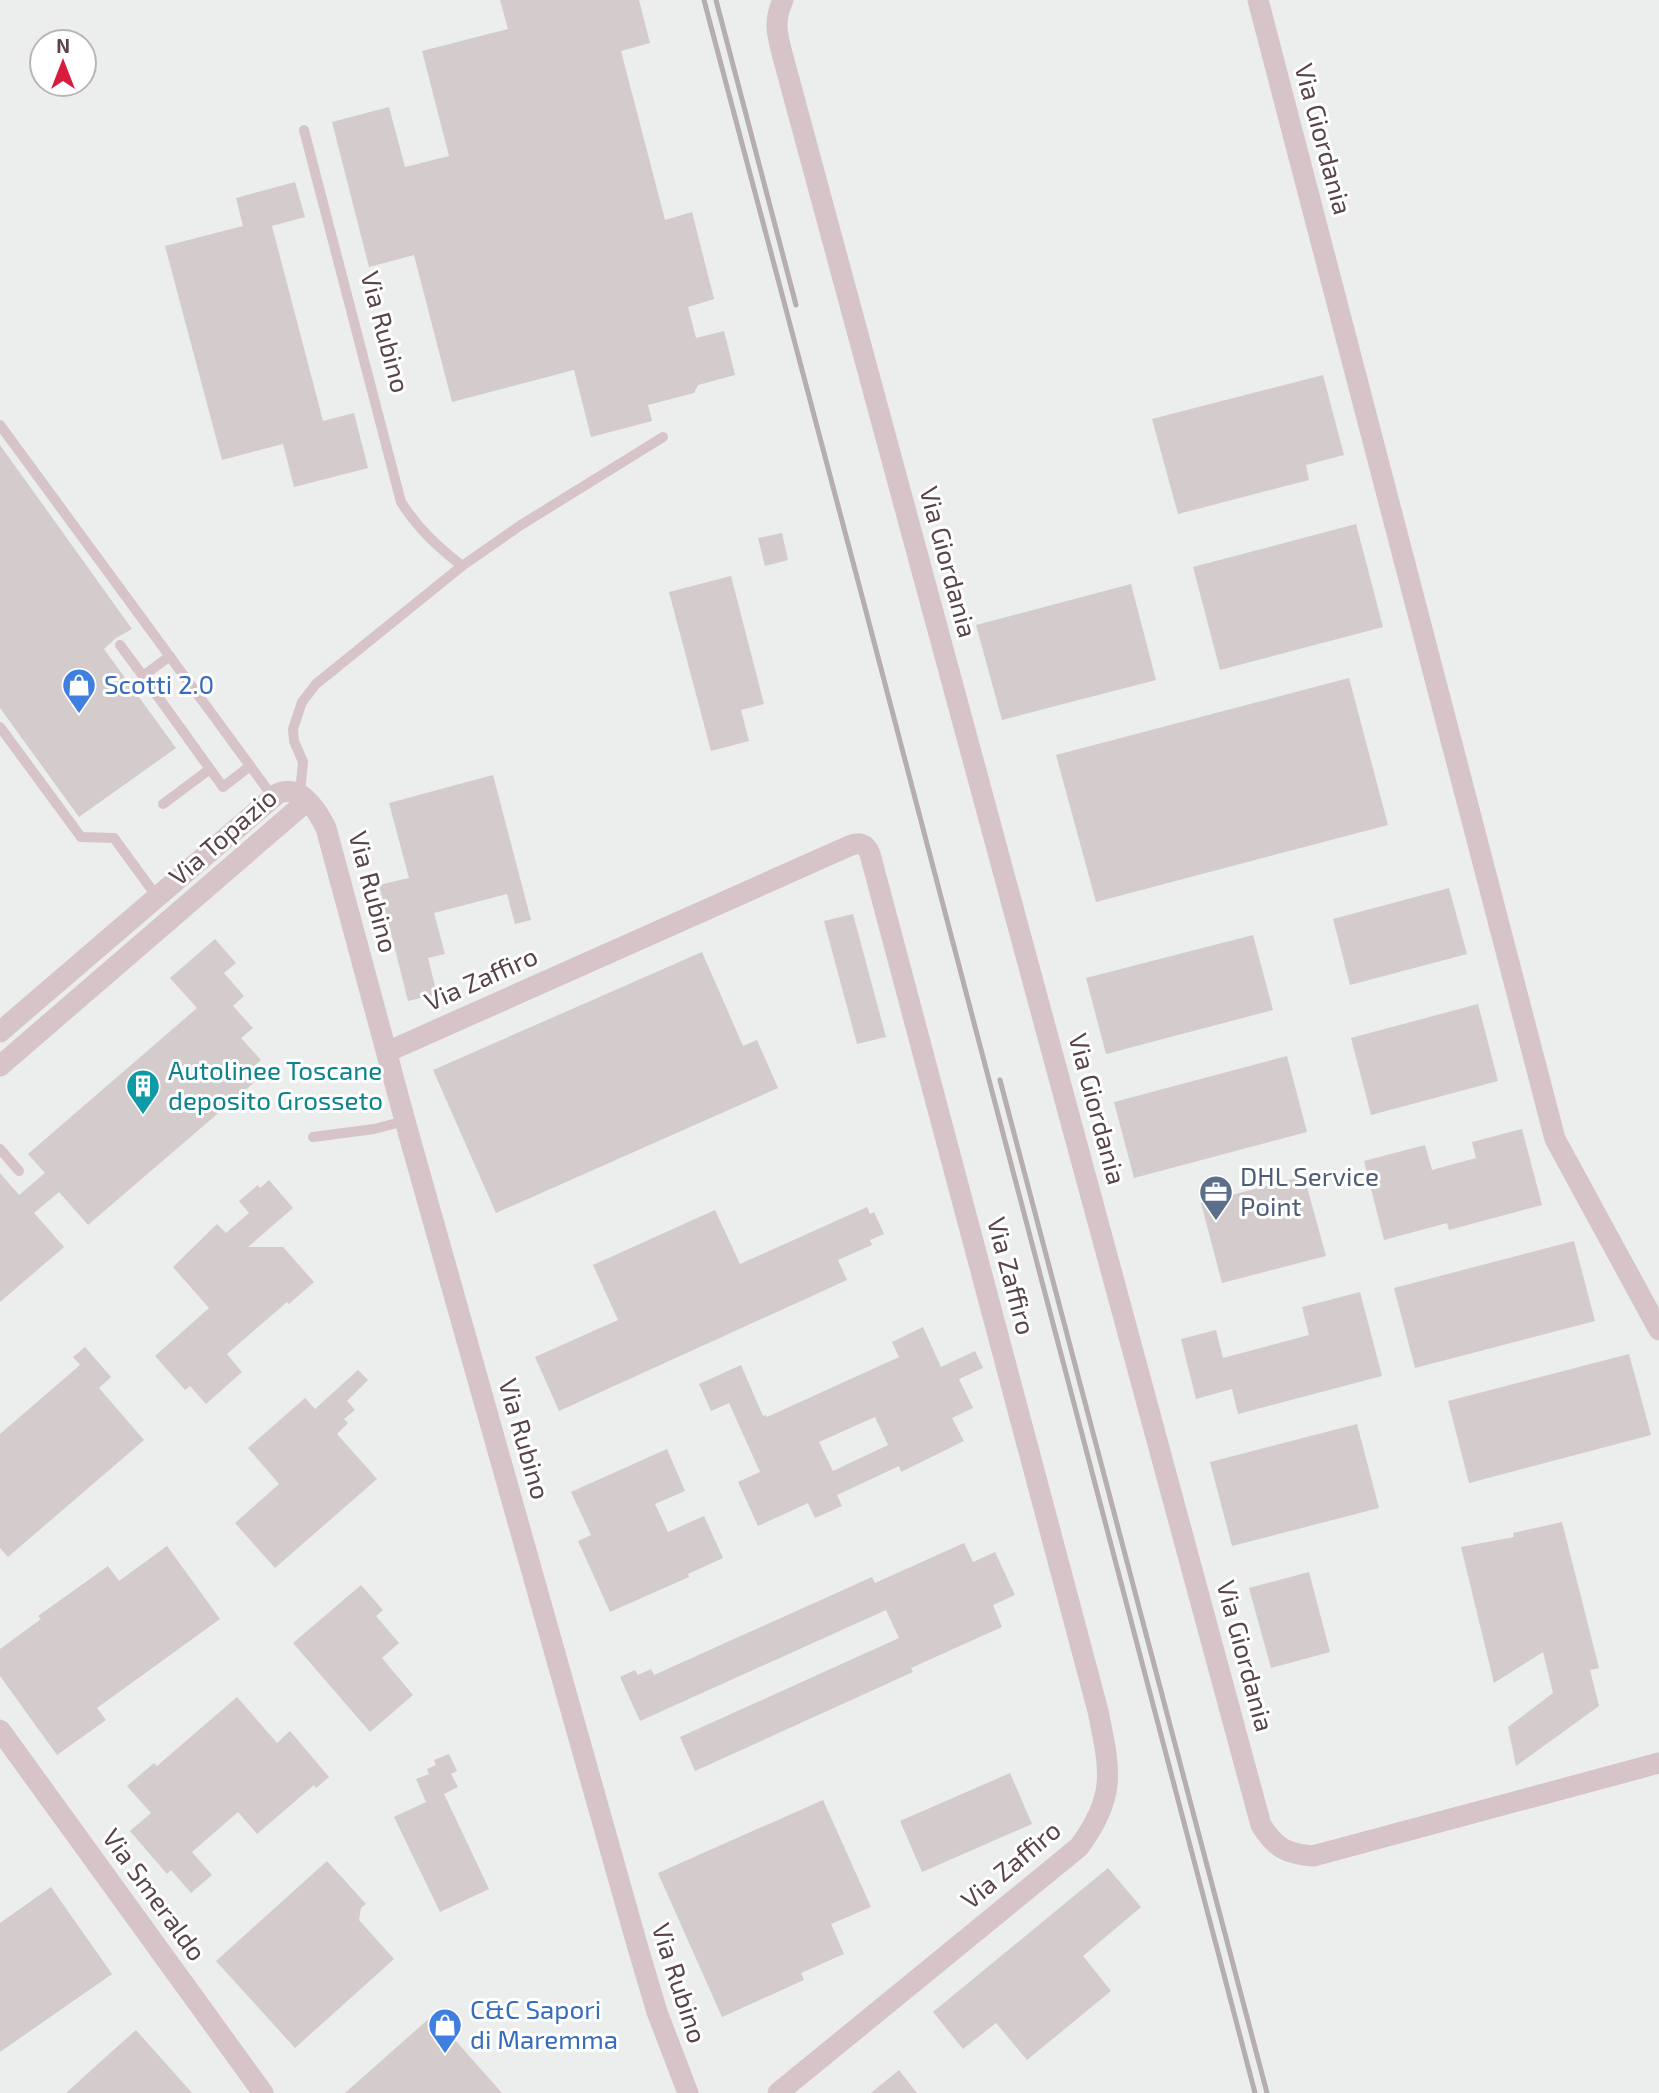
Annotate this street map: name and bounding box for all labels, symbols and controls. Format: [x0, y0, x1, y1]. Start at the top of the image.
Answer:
north arrow [28, 28, 98, 98]
text: N [56, 34, 70, 57]
street label: Via Giordania [1289, 60, 1359, 218]
street label: Via Rubino [355, 268, 418, 396]
street label: Via Giordania [914, 483, 984, 641]
shop icon: Scotti 2.0 [60, 666, 98, 715]
place label: Scotti 2.0 [104, 668, 214, 699]
street label: Via Topazio [162, 781, 282, 891]
street label: Via Rubino [343, 828, 406, 956]
street label: Via Zaffiro [419, 939, 542, 1016]
street label: Via Giordania [1063, 1030, 1133, 1188]
place label: Autolinee Toscane deposito Grosseto [168, 1054, 383, 1115]
building icon: Autolinee Toscane deposito Grosseto [124, 1067, 162, 1116]
place label: DHL Service Point [1240, 1160, 1379, 1221]
office icon: DHL Service Point [1197, 1173, 1235, 1222]
street label: Via Zaffiro [982, 1213, 1043, 1338]
street label: Via Rubino [493, 1375, 557, 1503]
street label: Via Giordania [1211, 1577, 1281, 1735]
street label: Via Zaffiro [954, 1813, 1066, 1914]
street label: Via Smeraldo [97, 1822, 214, 1966]
street label: Via Rubino [646, 1919, 714, 2046]
place label: C&C Sapori di Maremma [470, 1993, 618, 2054]
shop icon: C&C Sapori di Maremma [426, 2006, 464, 2055]

